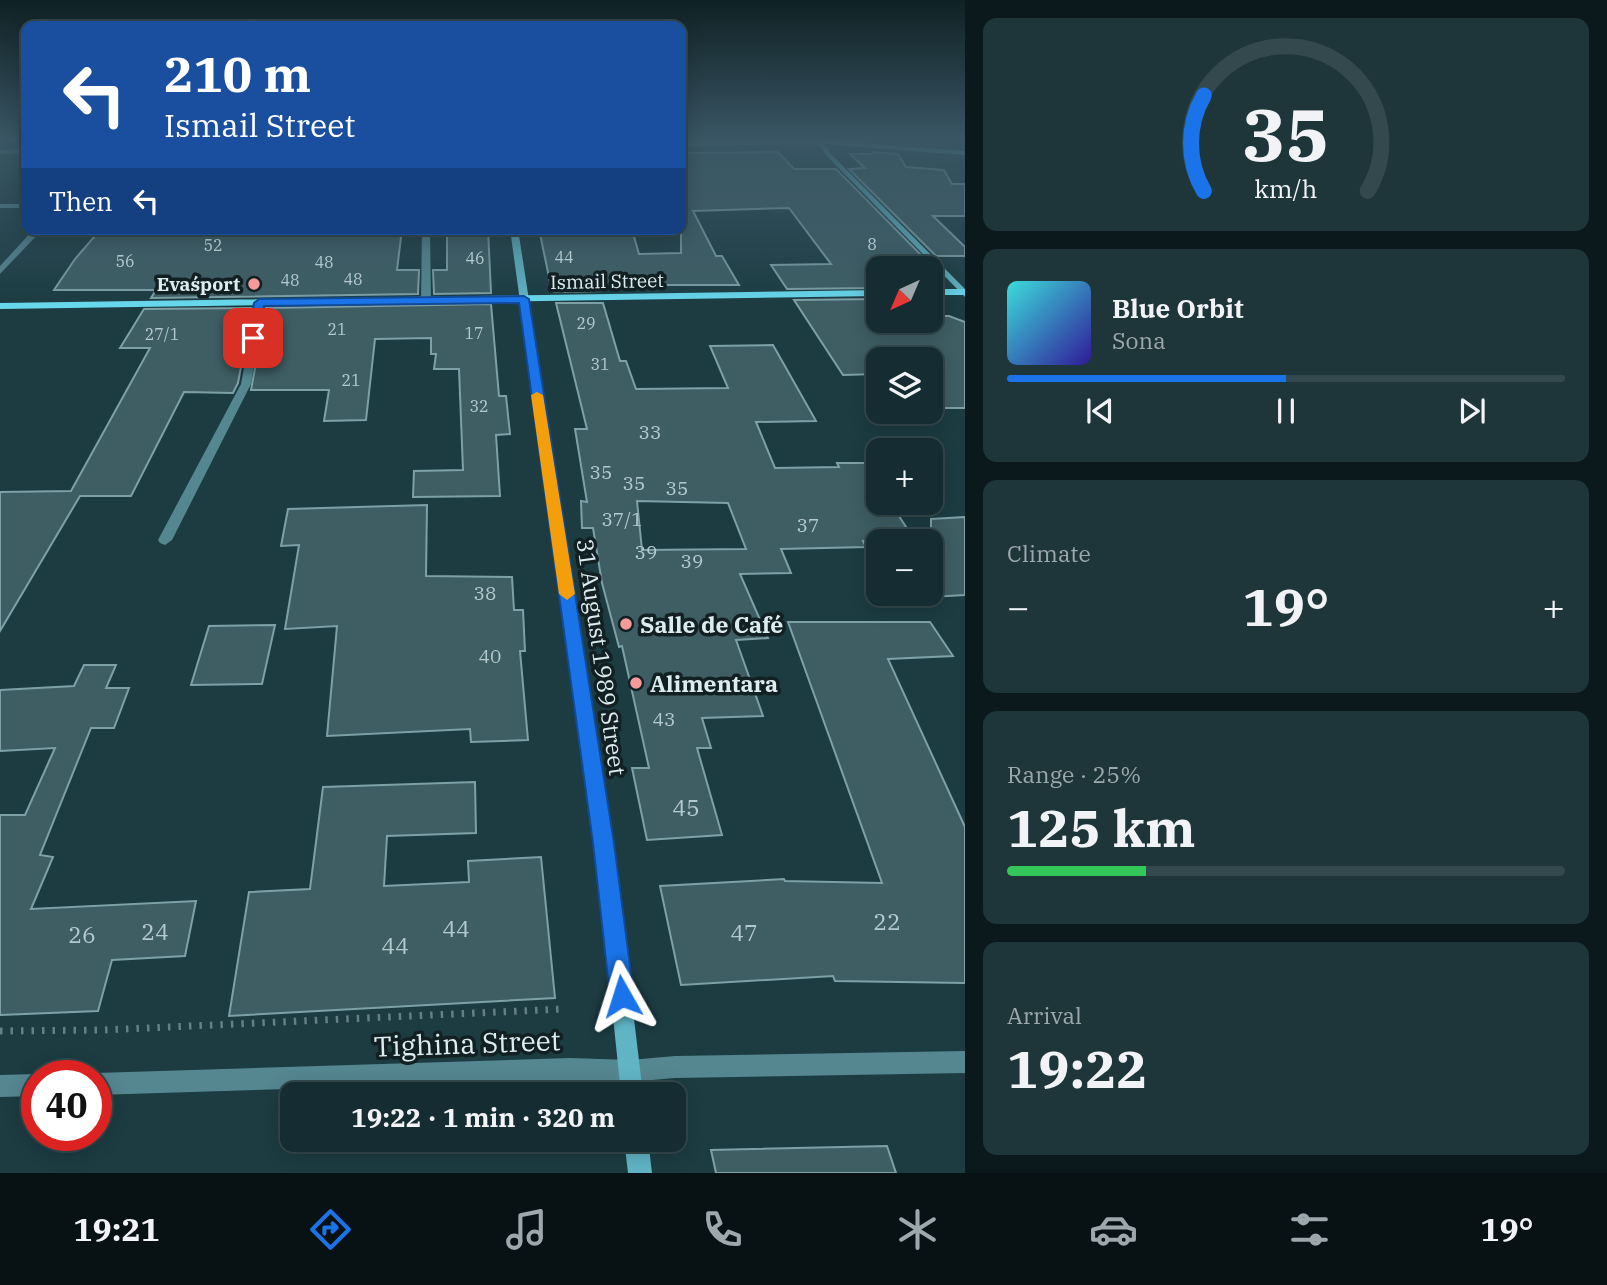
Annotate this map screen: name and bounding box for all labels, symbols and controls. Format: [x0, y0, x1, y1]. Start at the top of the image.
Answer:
text: 210 m [164, 42, 311, 105]
icon: left [49, 49, 140, 140]
text: 35 [1242, 86, 1330, 181]
text: Ismail Street [164, 104, 356, 146]
text: km/h [1254, 171, 1318, 204]
icon: left [127, 182, 165, 220]
text: Then [49, 184, 113, 218]
house number: 8 [867, 234, 877, 254]
house number: 52 [203, 235, 223, 255]
house number: 44 [554, 247, 574, 267]
house number: 46 [465, 248, 485, 268]
house number: 56 [115, 251, 135, 271]
house number: 48 [314, 252, 334, 272]
north arrow [866, 256, 943, 332]
map controls [866, 256, 943, 606]
street label: Ismail Street [550, 268, 664, 294]
house number: 48 [343, 269, 363, 289]
house number: 48 [280, 270, 300, 290]
place label: Evaśport [157, 272, 240, 296]
marker: Evaśport [246, 276, 262, 292]
text: Blue Orbit [1112, 291, 1244, 325]
pin [223, 308, 283, 368]
house number: 29 [576, 313, 596, 333]
icon: arrive [234, 319, 272, 357]
house number: 21 [327, 319, 347, 339]
house number: 17 [464, 323, 484, 343]
house number: 27/1 [145, 324, 179, 344]
text: Sona [1112, 325, 1166, 355]
button: layers [866, 347, 943, 424]
house number: 31 [590, 354, 610, 374]
house number: 21 [341, 370, 361, 390]
icon: previous [1081, 392, 1119, 430]
icon: pause [1267, 392, 1305, 430]
icon: next [1453, 392, 1491, 430]
house number: 32 [469, 396, 489, 416]
house number: 33 [639, 420, 661, 444]
button: + [866, 438, 943, 515]
house number: 35 [590, 460, 612, 484]
house number: 35 [623, 471, 645, 495]
house number: 35 [666, 476, 688, 500]
house number: 37/1 [601, 507, 643, 531]
house number: 37 [797, 513, 819, 537]
button: − [866, 529, 943, 606]
street label: 31 August 1989 Street [571, 537, 633, 777]
text: Climate [1007, 538, 1091, 568]
house number: 39 [635, 540, 657, 564]
house number: 39 [681, 549, 703, 573]
text: 19° [1243, 573, 1329, 640]
house number: 38 [474, 581, 496, 605]
text: − [1007, 582, 1030, 631]
text: + [1542, 582, 1565, 631]
place label: Salle de Café [640, 609, 783, 639]
marker: Salle de Café [618, 616, 634, 632]
house number: 40 [479, 644, 501, 668]
place label: Alimentara [650, 668, 778, 698]
marker: Alimentara [628, 675, 644, 691]
house number: 43 [653, 707, 675, 731]
text: Range · 25% [1007, 759, 1141, 789]
house number: 45 [672, 792, 700, 822]
text: 125 km [1007, 794, 1196, 861]
house number: 22 [873, 906, 901, 936]
house number: 44 [442, 913, 470, 943]
house number: 24 [141, 916, 169, 946]
house number: 47 [730, 917, 758, 947]
house number: 26 [68, 919, 96, 949]
house number: 44 [381, 930, 409, 960]
position arrow [585, 959, 659, 1033]
text: Arrival [1007, 1000, 1082, 1030]
street label: Tighina Street [373, 1021, 561, 1065]
text: 19:22 [1007, 1035, 1148, 1102]
speed limit sign: 40 [21, 1060, 112, 1151]
text: 19:22 · 1 min · 320 m [351, 1100, 615, 1134]
icon: directions [306, 1205, 355, 1254]
icon: music [502, 1205, 551, 1254]
icon: phone [698, 1205, 747, 1254]
icon: climate [893, 1205, 942, 1254]
icon: car [1089, 1205, 1138, 1254]
icon: filters [1285, 1205, 1334, 1254]
text: 19:21 [73, 1208, 160, 1250]
text: 19° [1480, 1208, 1534, 1250]

